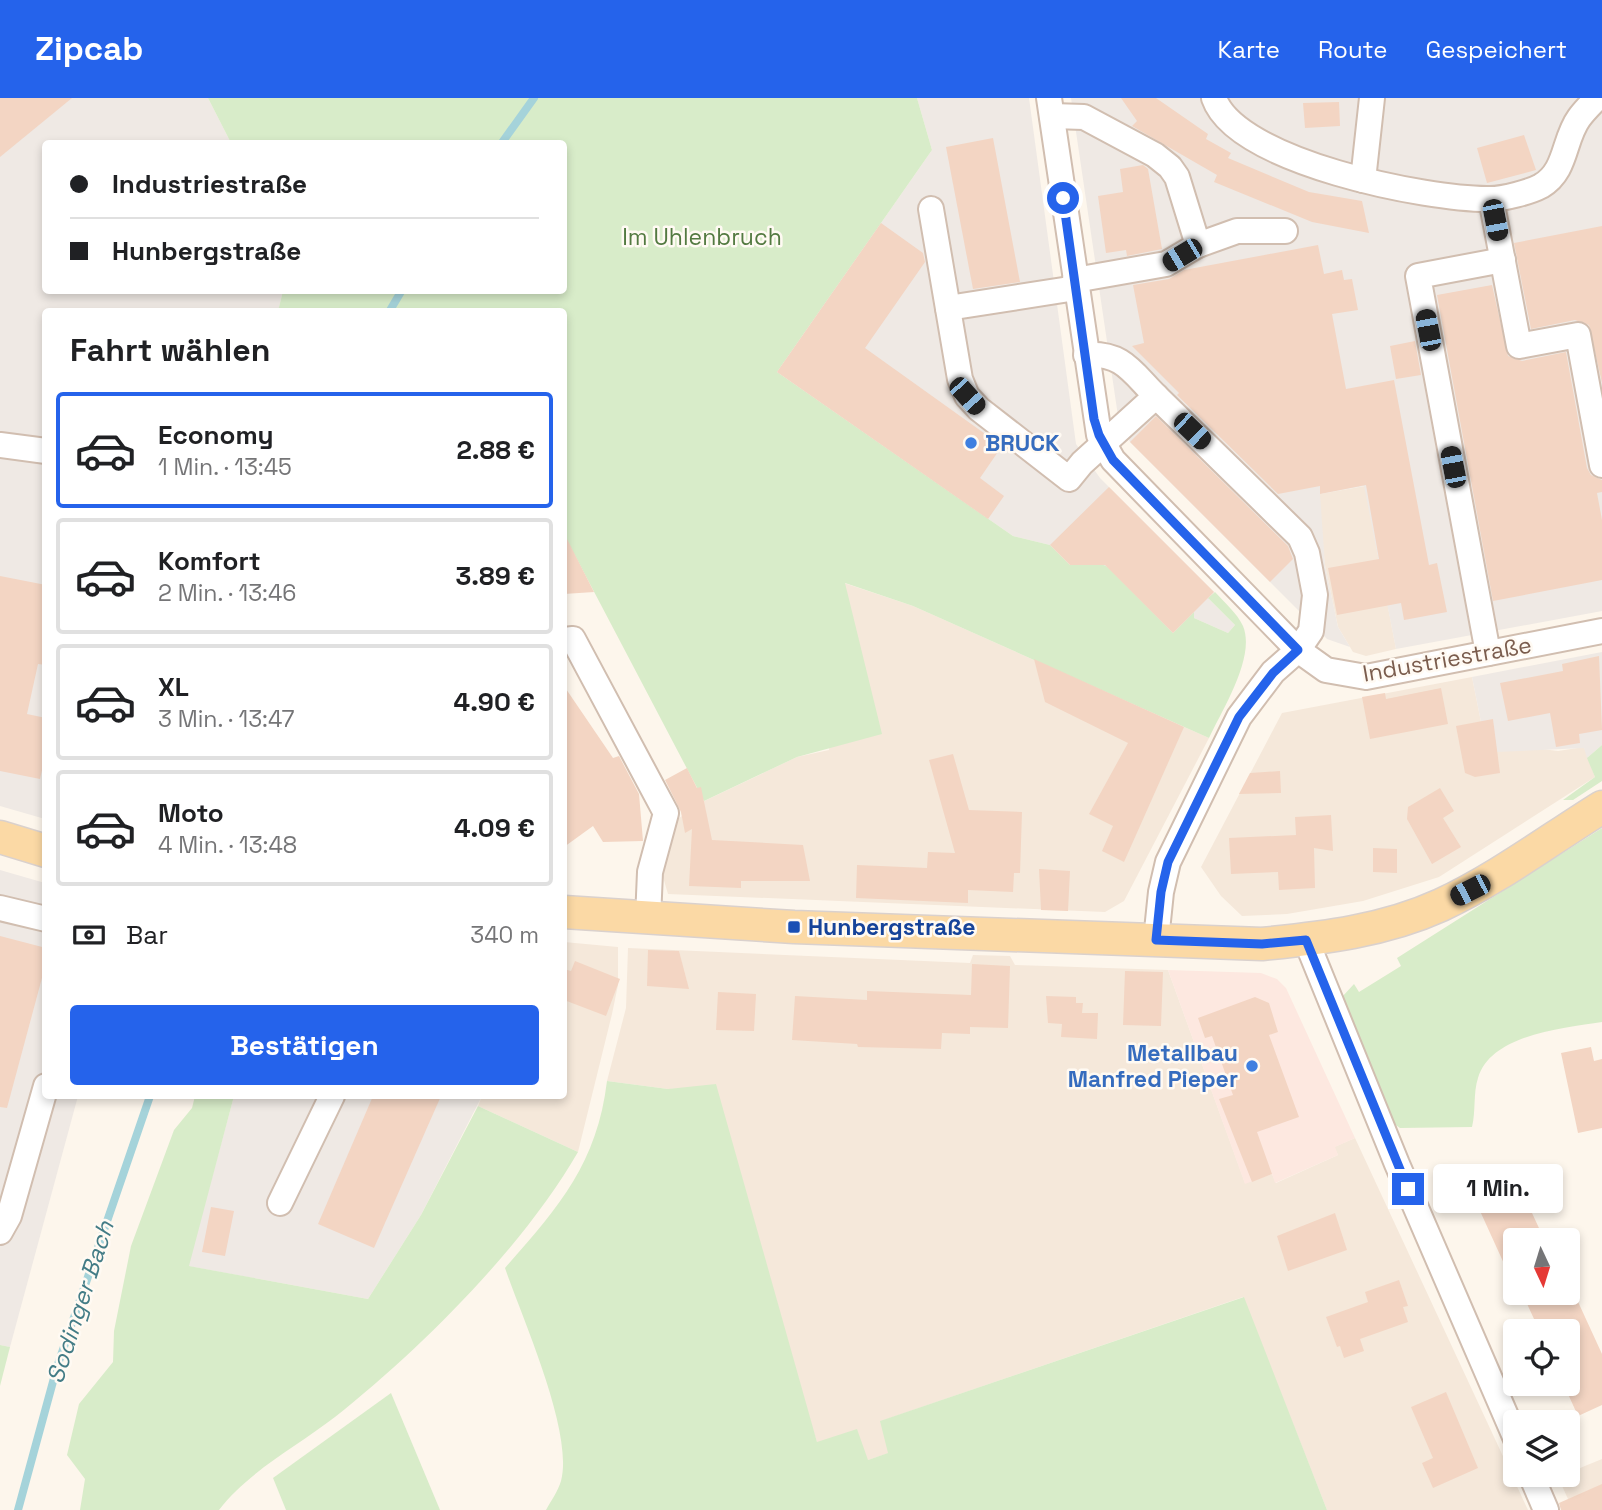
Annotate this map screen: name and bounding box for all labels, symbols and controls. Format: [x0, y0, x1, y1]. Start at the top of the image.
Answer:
text: Zipcab [35, 28, 143, 70]
text: Karte [1218, 34, 1280, 65]
text: Route [1318, 34, 1387, 65]
text: Gespeichert [1425, 34, 1567, 65]
text: Industriestraße [112, 167, 307, 201]
route start [1047, 182, 1079, 214]
car [1481, 197, 1510, 243]
park label: Im Uhlenbruch [622, 222, 782, 252]
text: Hunbergstraße [112, 234, 301, 268]
car [1159, 235, 1206, 275]
car [1414, 307, 1443, 353]
text: Fahrt wählen [70, 330, 270, 370]
car [946, 373, 989, 419]
car [1170, 409, 1215, 453]
text: Economy [158, 418, 274, 452]
icon: car [74, 419, 137, 482]
place label: BRUCK [985, 428, 1060, 458]
text: 2.88 € [456, 433, 535, 467]
marker: BRUCK [963, 435, 979, 451]
car [1439, 444, 1468, 490]
text: 1 Min. · 13:45 [158, 452, 292, 482]
text: Komfort [158, 544, 261, 578]
icon: car [74, 545, 137, 608]
text: 3.89 € [456, 559, 535, 593]
text: 2 Min. · 13:46 [158, 578, 296, 608]
street label: Industriestraße [1360, 629, 1534, 689]
text: XL [158, 670, 189, 704]
icon: car [74, 671, 137, 734]
text: 4.90 € [454, 685, 535, 719]
text: 3 Min. · 13:47 [158, 704, 295, 734]
text: Moto [158, 796, 224, 830]
icon: car [74, 797, 137, 860]
text: 4.09 € [454, 811, 535, 845]
text: 4 Min. · 13:48 [158, 830, 297, 860]
car [1447, 871, 1494, 909]
place label: Hunbergstraße [808, 912, 975, 942]
icon: cash [70, 916, 108, 954]
text: Bar [126, 918, 168, 952]
marker: Hunbergstraße [786, 919, 802, 935]
text: 340 m [470, 920, 539, 950]
button: Bestätigen [70, 1005, 539, 1085]
place label: Metallbau Manfred Pieper [1068, 1038, 1238, 1094]
marker: Metallbau Manfred Pieper [1244, 1058, 1260, 1074]
callout: 1 Min. [1432, 1164, 1562, 1214]
route end [1392, 1173, 1424, 1205]
text: 1 Min. [1466, 1173, 1530, 1203]
water label: Sodinger Bach [39, 1216, 121, 1387]
north arrow [1503, 1228, 1580, 1306]
map controls [1503, 1228, 1580, 1487]
button: locate [1503, 1319, 1580, 1396]
button: layers [1503, 1410, 1580, 1487]

